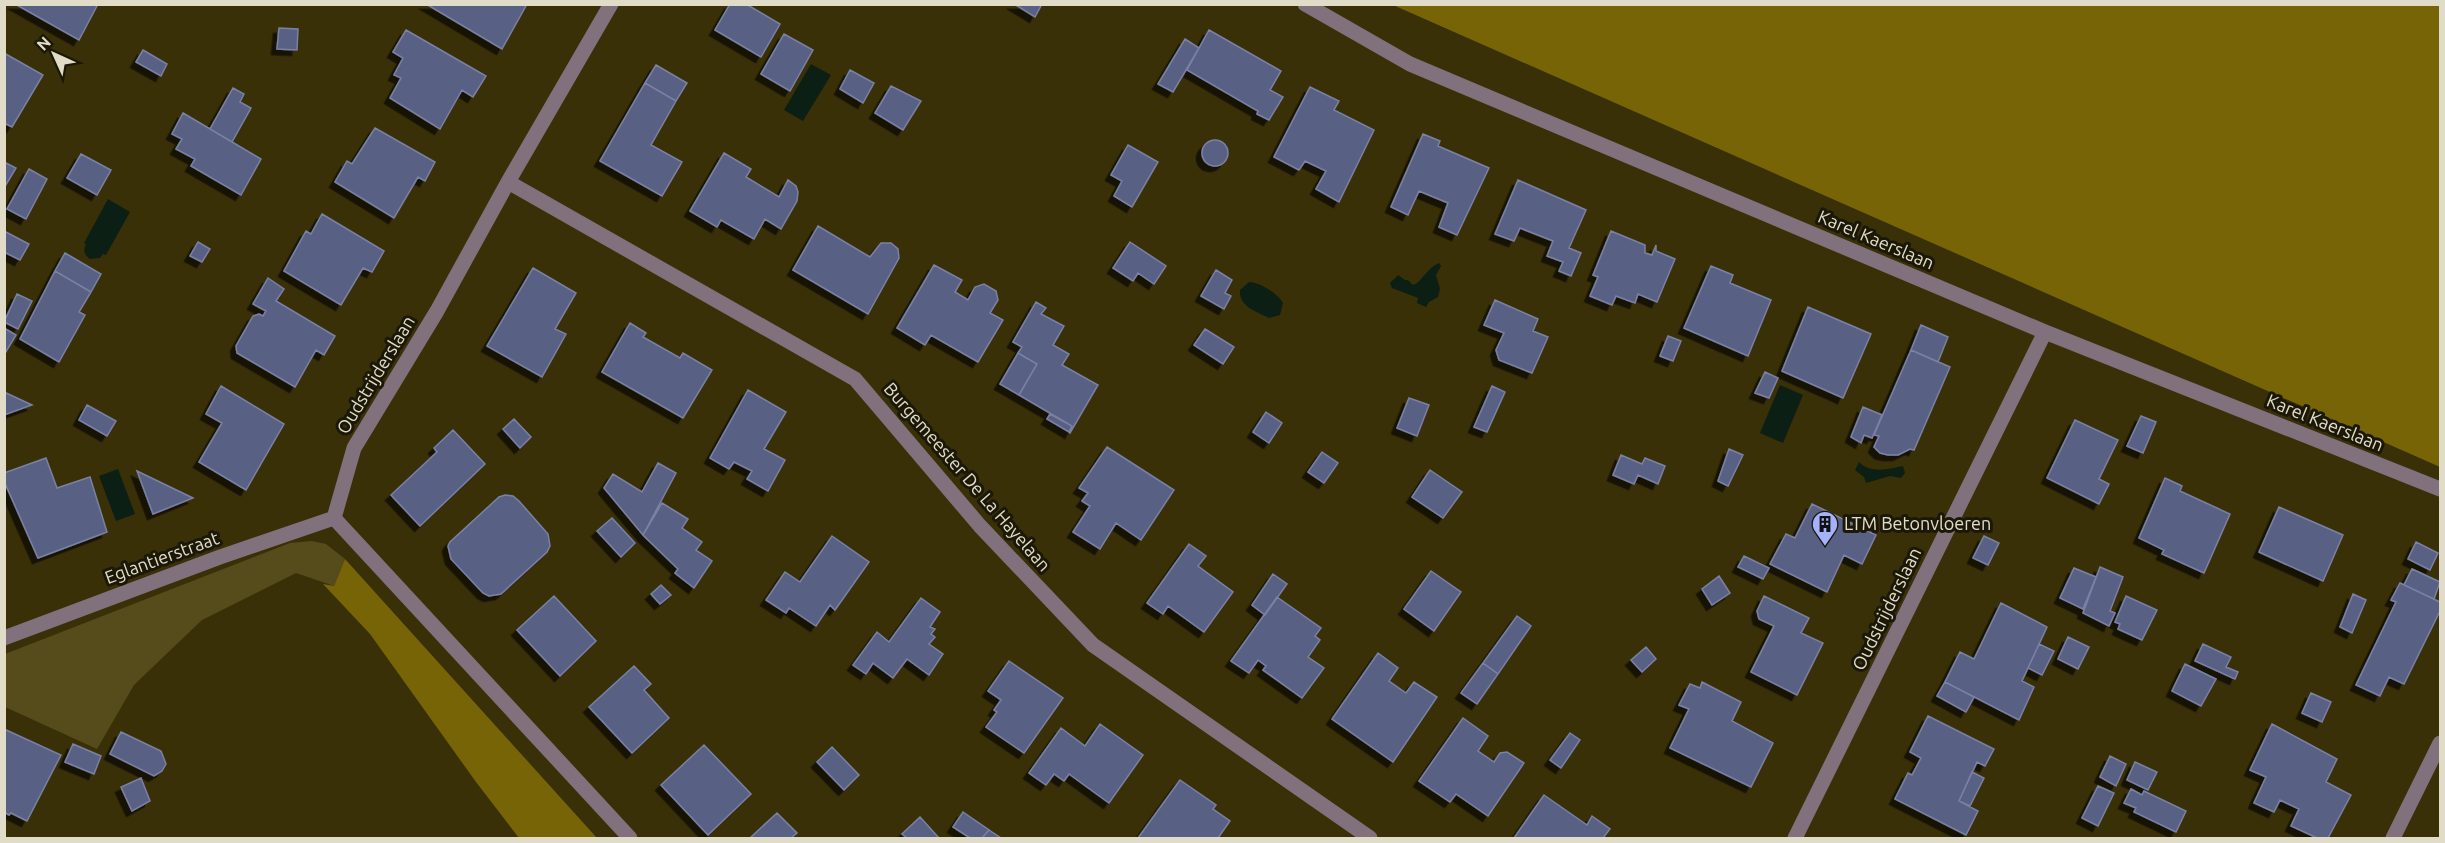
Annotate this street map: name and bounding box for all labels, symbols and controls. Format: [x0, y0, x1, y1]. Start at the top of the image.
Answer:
north arrow [24, 24, 84, 84]
text: N [33, 33, 54, 54]
street label: Karel Kaerslaan [1815, 206, 1937, 273]
street label: Oudstrijderslaan [332, 312, 418, 437]
street label: Burgemeester De La Hayelaan [880, 378, 1055, 575]
street label: Karel Kaerslaan [2264, 390, 2387, 455]
building icon: LTM Betonvloeren [1810, 509, 1840, 547]
place label: LTM Betonvloeren [1844, 513, 1991, 533]
street label: Eglantierstraat [102, 527, 221, 587]
street label: Oudstrijderslaan [1848, 544, 1924, 673]

